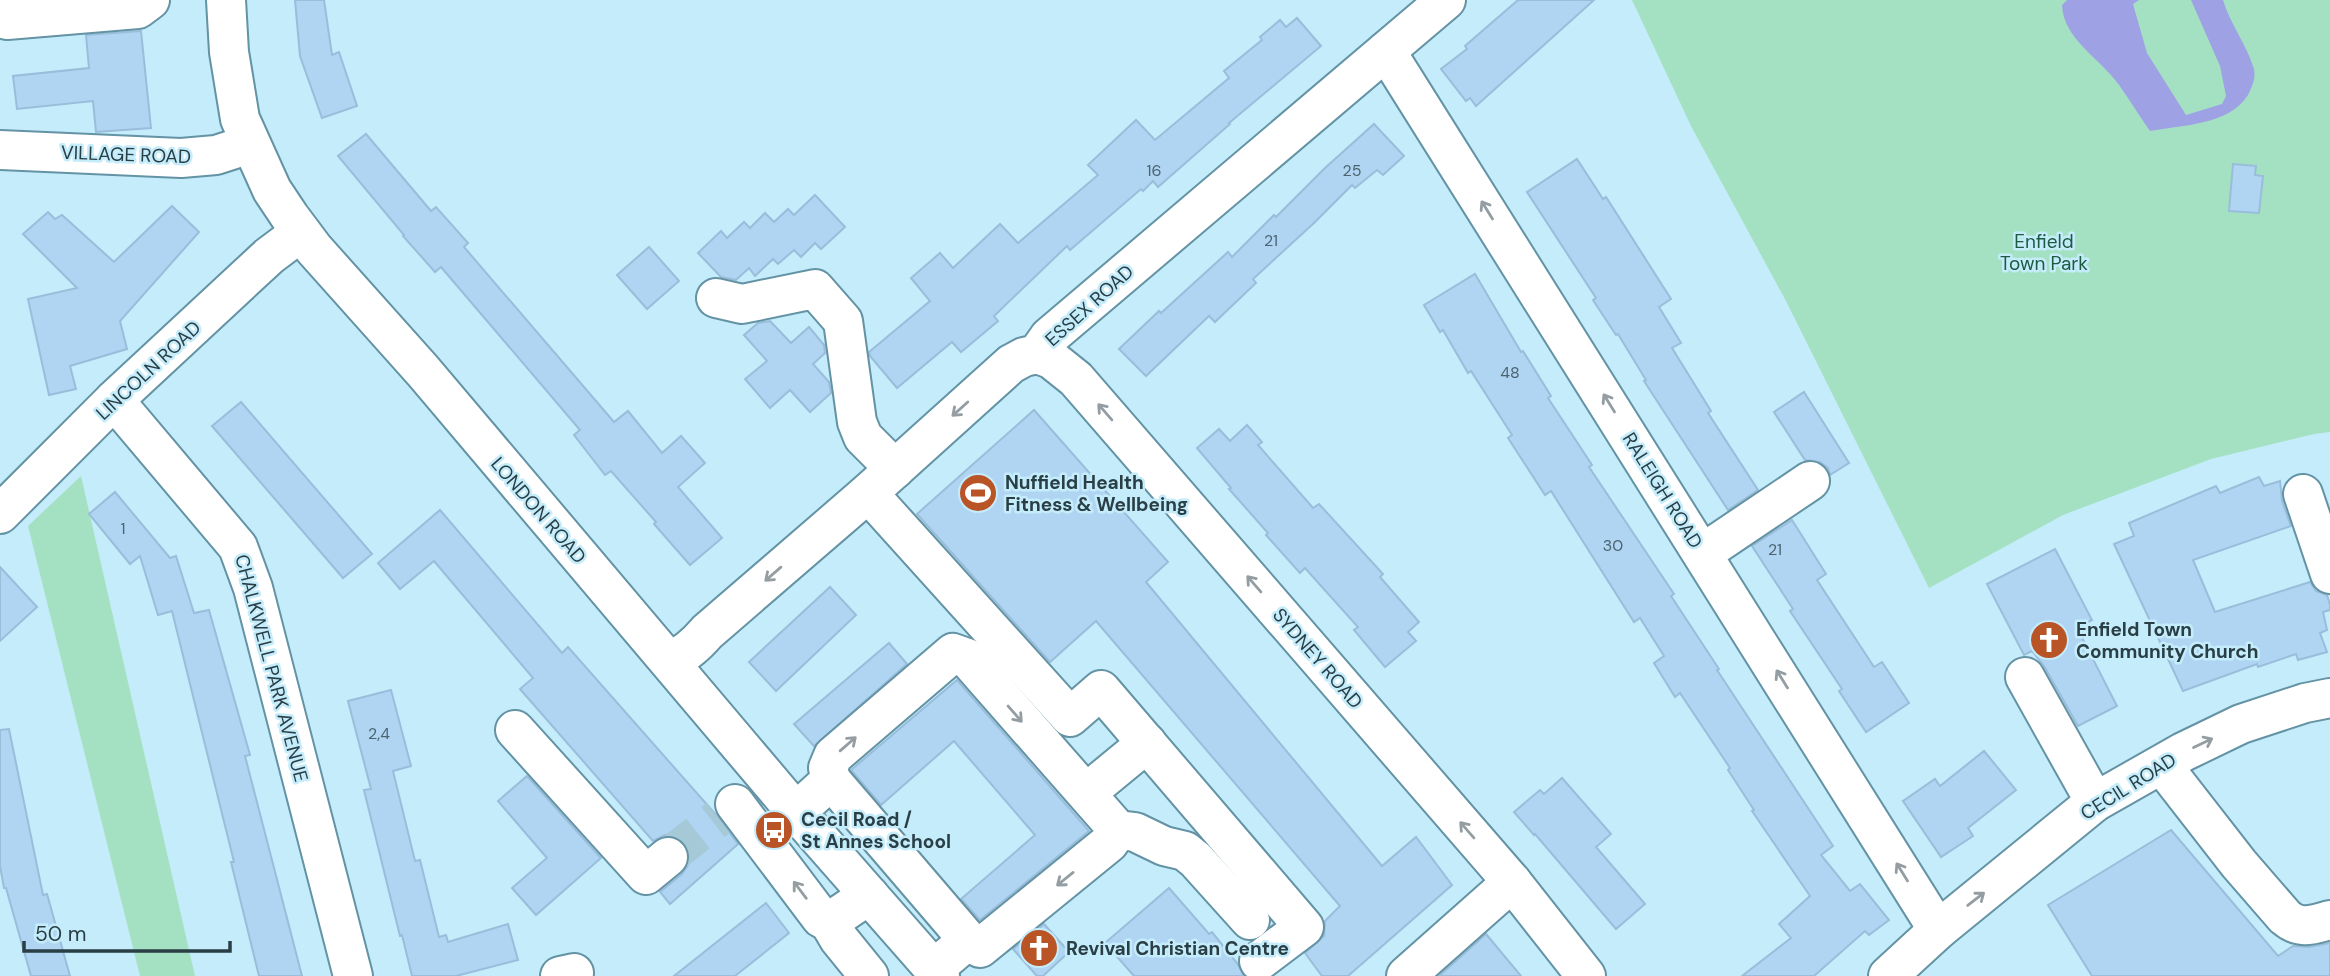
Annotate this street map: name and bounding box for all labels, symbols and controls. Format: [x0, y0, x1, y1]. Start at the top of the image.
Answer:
street label: VILLAGE ROAD [61, 140, 191, 169]
house number: 16 [1146, 160, 1162, 181]
house number: 25 [1343, 160, 1361, 181]
one-way arrow [1480, 201, 1494, 221]
park label: Enfield Town Park [2000, 229, 2088, 276]
house number: 21 [1264, 230, 1278, 251]
street label: ESSEX ROAD [1040, 259, 1139, 352]
street label: LINCOLN ROAD [91, 315, 206, 425]
house number: 48 [1500, 362, 1520, 383]
one-way arrow [1601, 393, 1615, 413]
one-way arrow [952, 401, 969, 418]
one-way arrow [1097, 404, 1113, 422]
street label: RALEIGH ROAD [1617, 428, 1708, 553]
street label: LONDON ROAD [485, 452, 592, 569]
place label: Nuffield Health Fitness & Wellbeing [1005, 470, 1188, 517]
sports icon: Nuffield Health Fitness & Wellbeing [957, 472, 999, 514]
house number: 1 [121, 518, 126, 539]
house number: 30 [1603, 535, 1623, 556]
house number: 21 [1768, 539, 1782, 560]
street label: CHALKWELL PARK AVENUE [229, 552, 314, 785]
one-way arrow [764, 566, 782, 582]
one-way arrow [1246, 576, 1262, 594]
street label: SYDNEY ROAD [1267, 603, 1368, 714]
place label: Enfield Town Community Church [2076, 617, 2259, 664]
church icon: Enfield Town Community Church [2028, 619, 2070, 661]
one-way arrow [1774, 669, 1788, 689]
one-way arrow [1007, 705, 1023, 723]
house number: 2,4 [368, 723, 390, 744]
one-way arrow [2192, 735, 2213, 749]
one-way arrow [839, 736, 857, 752]
street label: CECIL ROAD [2076, 747, 2181, 826]
place label: Cecil Road / St Annes School [801, 807, 951, 854]
bus stop icon: Cecil Road / St Annes School [753, 809, 795, 851]
one-way arrow [1459, 822, 1475, 840]
one-way arrow [1894, 862, 1908, 882]
one-way arrow [1056, 871, 1074, 887]
one-way arrow [792, 881, 807, 899]
one-way arrow [1967, 892, 1985, 907]
scale bar [24, 909, 231, 953]
text: 50 m [35, 920, 86, 948]
church icon: Revival Christian Centre [1018, 927, 1060, 969]
place label: Revival Christian Centre [1066, 936, 1289, 961]

